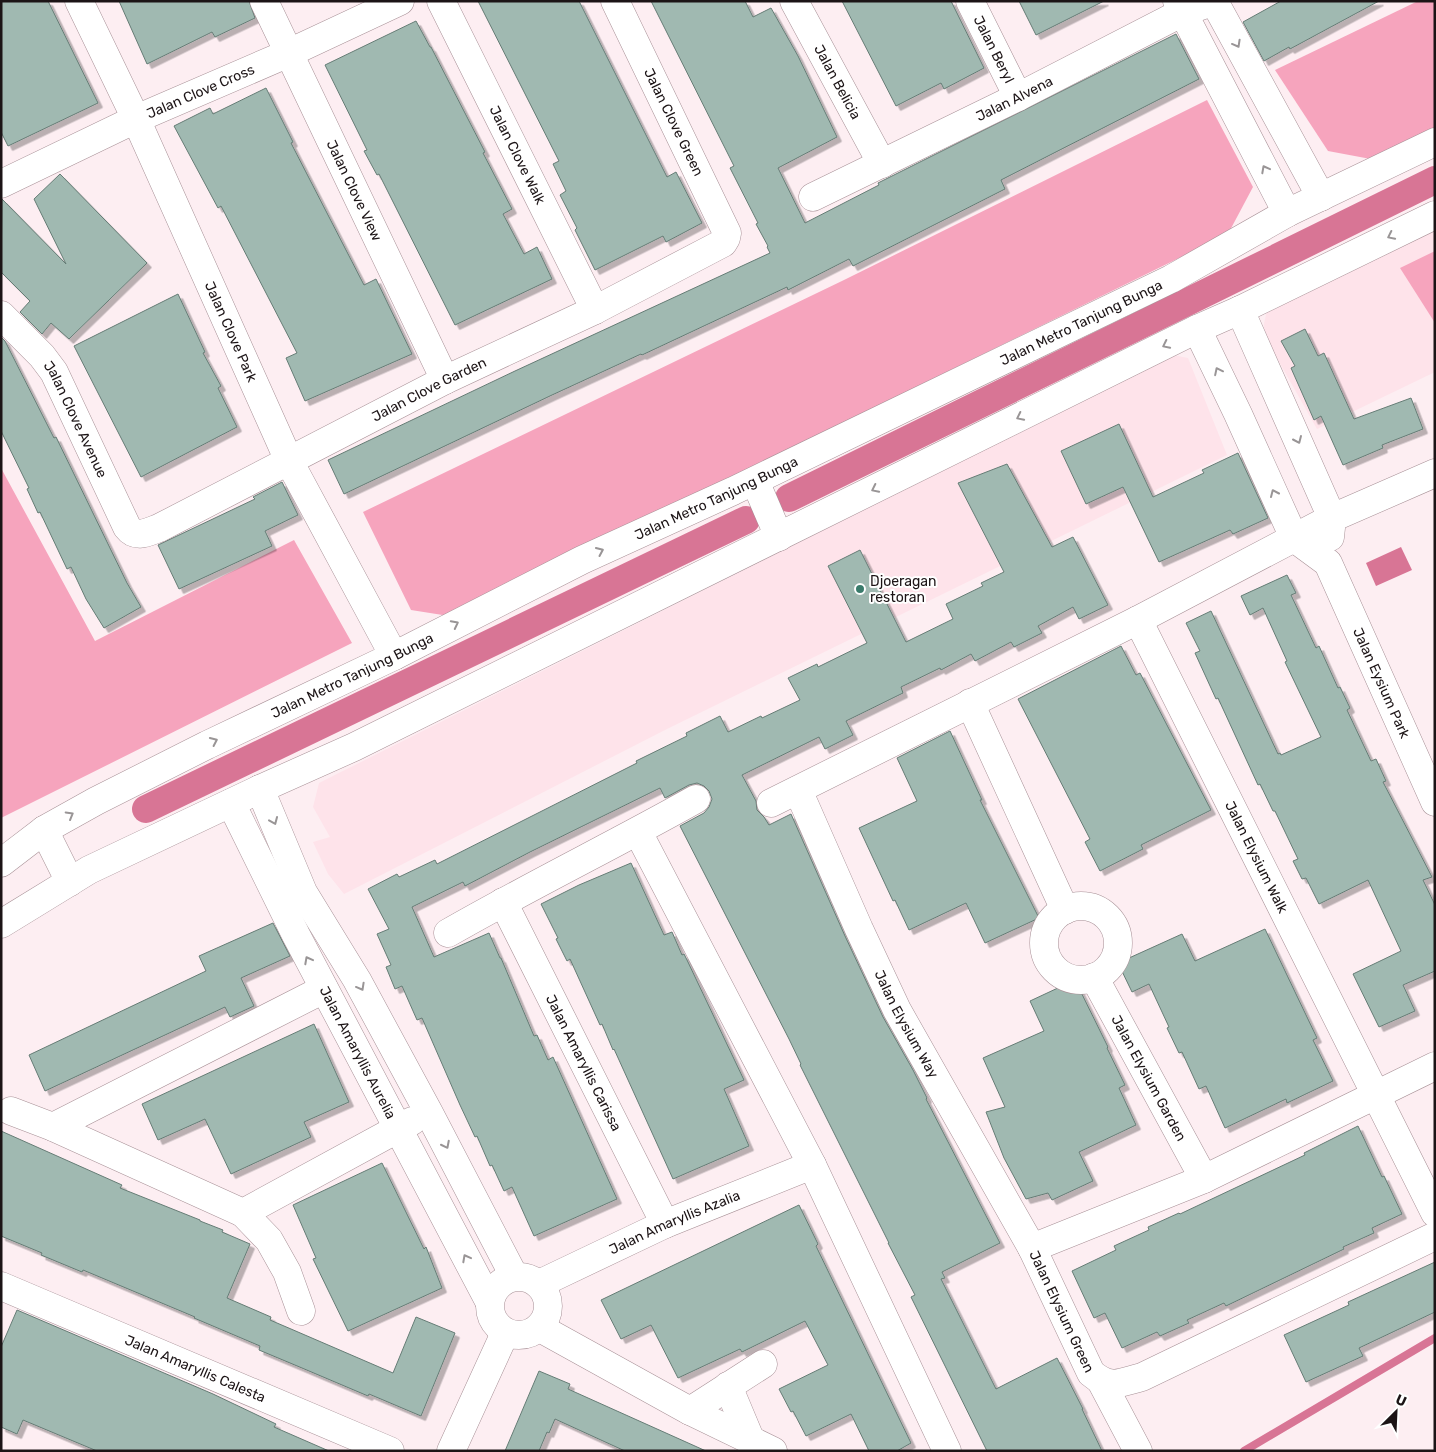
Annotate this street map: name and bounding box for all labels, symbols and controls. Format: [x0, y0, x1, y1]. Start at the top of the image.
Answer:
street label: Jalan Beryl [970, 13, 1018, 86]
one-way arrow [1231, 39, 1241, 48]
street label: Jalan Belicia [810, 42, 864, 123]
street label: Jalan Clove Cross [144, 61, 257, 122]
street label: Jalan Clove Green [640, 66, 707, 179]
street label: Jalan Alvena [973, 73, 1056, 125]
street label: Jalan Clove Walk [486, 103, 549, 208]
street label: Jalan Clove View [323, 137, 385, 244]
one-way arrow [1261, 166, 1271, 175]
one-way arrow [1387, 230, 1396, 240]
street label: Jalan Metro Tanjung Bunga [997, 277, 1165, 369]
street label: Jalan Clove Park [201, 279, 261, 385]
one-way arrow [1162, 339, 1171, 349]
street label: Jalan Clove Garden [369, 354, 489, 425]
street label: Jalan Clove Avenue [40, 358, 111, 481]
one-way arrow [1214, 367, 1224, 376]
one-way arrow [1016, 411, 1025, 421]
one-way arrow [1291, 435, 1302, 444]
street label: Jalan Metro Tanjung Bunga [632, 453, 801, 544]
one-way arrow [871, 483, 880, 493]
one-way arrow [1270, 489, 1281, 498]
one-way arrow [595, 547, 604, 558]
place label: Djoeragan restoran [870, 573, 937, 606]
marker: Djoeragan restoran [854, 583, 866, 595]
one-way arrow [450, 620, 459, 630]
street label: Jalan Eysium Park [1349, 625, 1414, 742]
street label: Jalan Metro Tanjung Bunga [268, 629, 436, 722]
one-way arrow [209, 737, 218, 747]
street label: Jalan Elysium Walk [1221, 798, 1292, 917]
one-way arrow [64, 812, 73, 822]
one-way arrow [267, 816, 278, 825]
one-way arrow [305, 956, 315, 965]
street label: Jalan Elysium Way [871, 967, 942, 1081]
one-way arrow [355, 982, 365, 991]
street label: Jalan Amaryllis Aurelia [316, 984, 399, 1122]
street label: Jalan Amaryllis Carissa [542, 992, 625, 1134]
street label: Jalan Elysium Garden [1107, 1012, 1190, 1144]
one-way arrow [440, 1140, 450, 1149]
street label: Jalan Amaryllis Azalia [606, 1187, 743, 1258]
street label: Jalan Elysium Green [1025, 1248, 1098, 1375]
one-way arrow [462, 1254, 472, 1263]
street label: Jalan Amaryllis Calesta [122, 1331, 268, 1406]
north arrow [1371, 1387, 1421, 1437]
text: U [1393, 1391, 1409, 1410]

